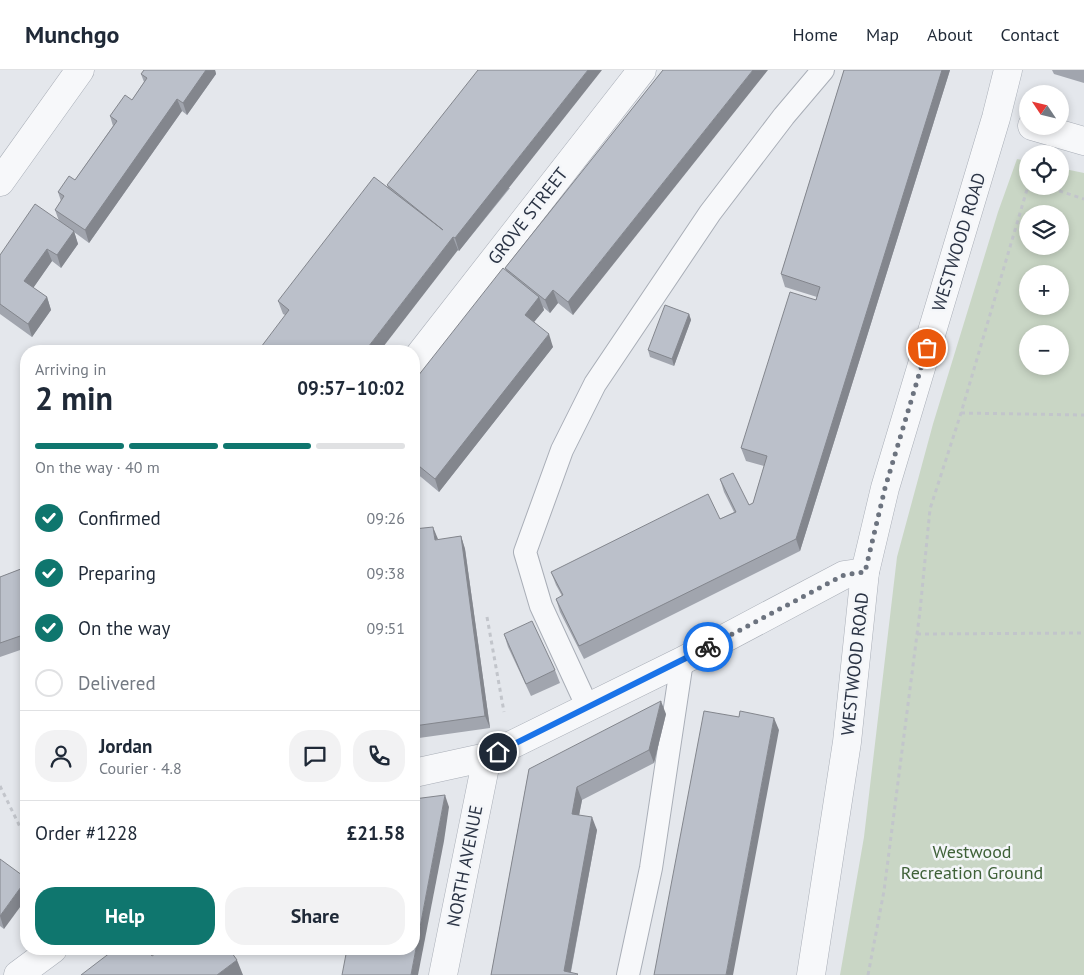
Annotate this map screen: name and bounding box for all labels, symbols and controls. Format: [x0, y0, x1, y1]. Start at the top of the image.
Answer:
text: Munchgo [25, 19, 119, 50]
text: Home [792, 23, 838, 46]
text: Map [866, 23, 899, 46]
text: About [927, 23, 973, 46]
text: Contact [1001, 23, 1059, 46]
north arrow [1019, 85, 1069, 135]
map controls [1019, 85, 1069, 375]
button: locate [1019, 145, 1069, 195]
street label: GROVE STREET [483, 163, 573, 269]
street label: WESTWOOD ROAD [926, 170, 991, 314]
button: layers [1019, 205, 1069, 255]
button: + [1019, 265, 1069, 315]
button: − [1019, 325, 1069, 375]
pin [906, 327, 948, 369]
icon: bag [913, 334, 941, 362]
text: Arriving in [35, 359, 106, 379]
text: 09:57–10:02 [297, 376, 405, 400]
text: 2 min [35, 377, 113, 419]
text: On the way · 40 m [35, 457, 160, 477]
icon: check [35, 504, 63, 532]
text: Confirmed [78, 506, 161, 530]
text: 09:26 [367, 508, 405, 528]
icon: check [35, 559, 63, 587]
text: Preparing [78, 561, 156, 585]
text: 09:38 [367, 563, 405, 583]
street label: WESTWOOD ROAD [836, 591, 873, 737]
icon: check [35, 614, 63, 642]
text: On the way [78, 616, 170, 640]
text: 09:51 [367, 618, 405, 638]
courier [683, 622, 733, 672]
icon: bike [694, 633, 722, 661]
text: Delivered [78, 671, 156, 695]
button: person [35, 730, 87, 782]
button: chat [289, 730, 341, 782]
button: phone [353, 730, 405, 782]
pin [477, 731, 519, 773]
text: Jordan [99, 734, 152, 758]
icon: home [484, 738, 512, 766]
text: Courier · 4.8 [99, 758, 182, 778]
street label: NORTH AVENUE [441, 803, 488, 929]
text: Order #1228 [35, 821, 138, 845]
text: £21.58 [346, 821, 405, 845]
park label: Westwood Recreation Ground [901, 840, 1043, 884]
button: Help [35, 887, 215, 945]
button: Share [225, 887, 405, 945]

